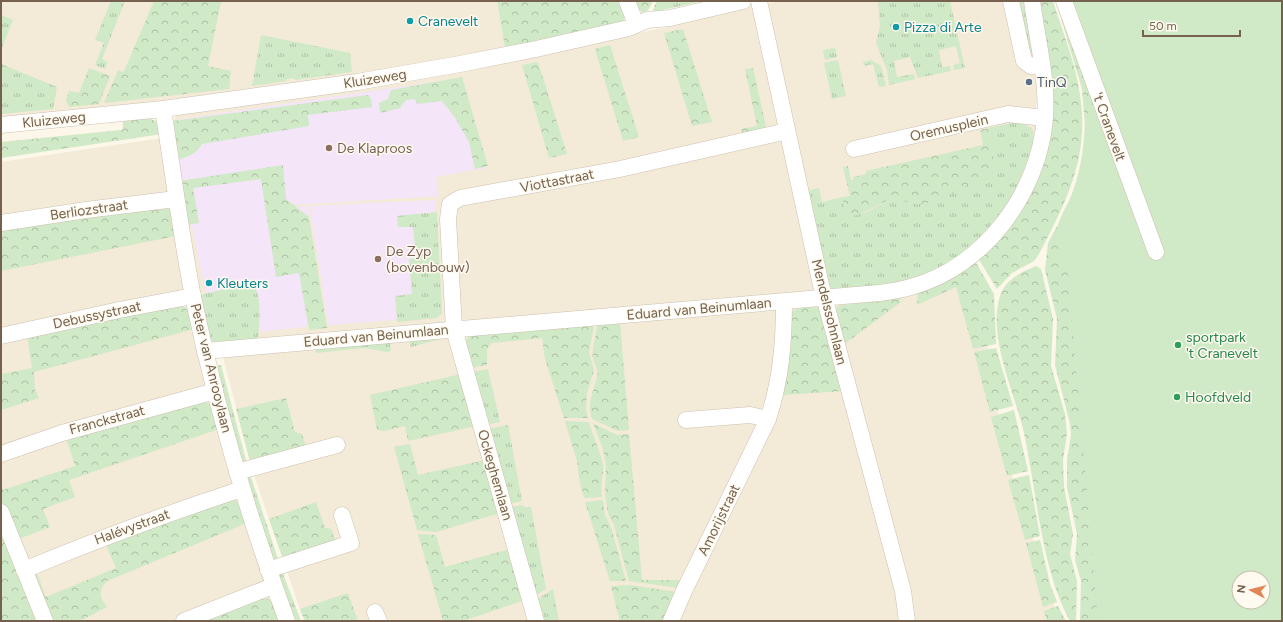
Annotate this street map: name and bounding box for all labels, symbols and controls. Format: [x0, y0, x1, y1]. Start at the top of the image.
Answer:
scale bar [1143, 12, 1240, 38]
place label: Cranevelt [418, 13, 478, 30]
marker: Cranevelt [405, 16, 415, 26]
place label: Pizza di Arte [904, 19, 982, 36]
text: 50 m [1149, 19, 1177, 33]
marker: Pizza di Arte [891, 22, 901, 32]
street label: Kluizeweg [342, 66, 408, 92]
place label: TinQ [1037, 74, 1067, 91]
marker: TinQ [1024, 77, 1034, 87]
street label: 't Cranevelt [1089, 90, 1129, 164]
street label: Kluizeweg [21, 108, 87, 132]
street label: Oremusplein [908, 111, 990, 145]
place label: De Klaproos [337, 140, 412, 157]
marker: De Klaproos [324, 143, 334, 153]
street label: Viottastraat [519, 166, 595, 196]
street label: Berliozstraat [49, 196, 129, 224]
place label: De Zyp (bovenbouw) [386, 243, 470, 276]
marker: De Zyp (bovenbouw) [373, 254, 383, 264]
street label: Mendelssohnlaan [808, 257, 850, 367]
place label: Kleuters [217, 275, 268, 292]
marker: Kleuters [204, 278, 214, 288]
street label: Eduard van Beinumlaan [626, 294, 772, 324]
street label: Debussystraat [51, 297, 143, 333]
street label: Peter van Anrooylaan [187, 301, 235, 435]
street label: Eduard van Beinumlaan [303, 321, 449, 351]
place label: sportpark 't Cranevelt [1186, 329, 1258, 362]
marker: sportpark 't Cranevelt [1173, 340, 1183, 350]
place label: Hoofdveld [1185, 389, 1251, 406]
marker: Hoofdveld [1172, 392, 1182, 402]
street label: Franckstraat [67, 402, 147, 438]
street label: Ockeghemlaan [474, 428, 516, 522]
street label: Amorijstraat [694, 481, 744, 559]
street label: Halévystraat [92, 506, 172, 548]
north arrow [1231, 570, 1271, 610]
text: N [1235, 584, 1249, 594]

